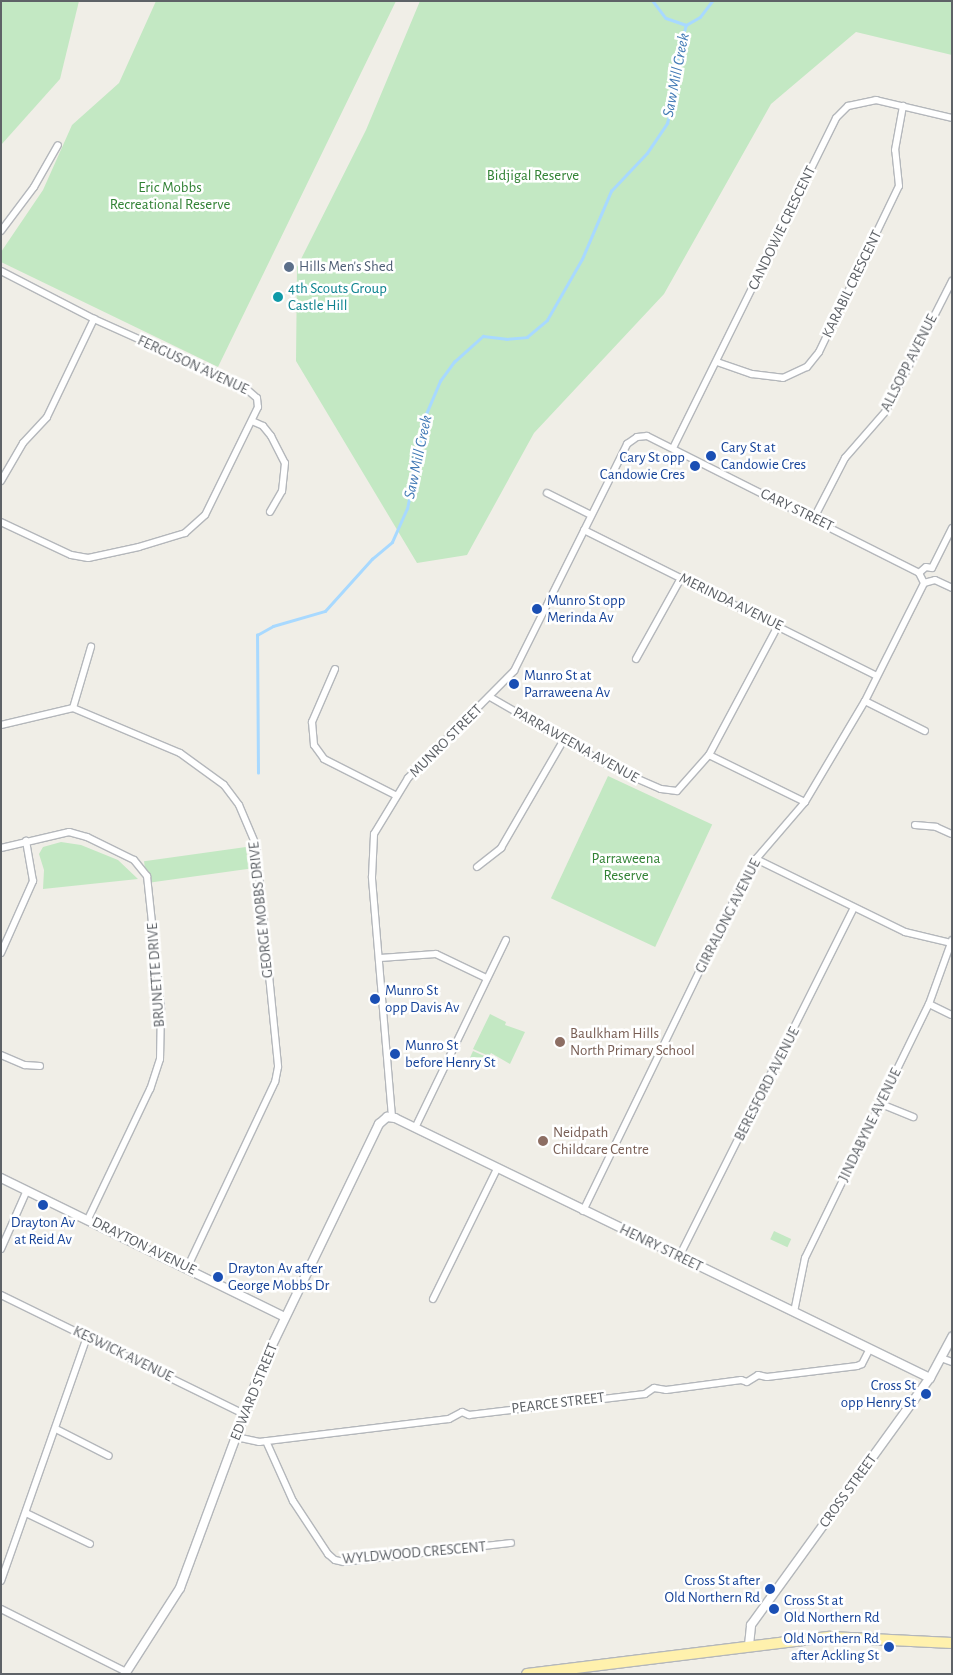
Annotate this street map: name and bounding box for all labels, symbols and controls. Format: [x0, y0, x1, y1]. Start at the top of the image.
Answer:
water label: Saw Mill Creek [658, 31, 694, 119]
street label: CANDOWIE CRESCENT [744, 163, 820, 293]
park label: Bidjigal Reserve [487, 167, 579, 185]
park label: Eric Mobbs Recreational Reserve [110, 178, 230, 213]
street label: KARABIL CRESCENT [818, 227, 886, 341]
place label: Hills Men's Shed [299, 258, 393, 276]
marker: Hills Men's Shed [283, 261, 295, 273]
place label: 4th Scouts Group Castle Hill [288, 279, 387, 314]
marker: 4th Scouts Group Castle Hill [272, 291, 284, 303]
street label: ALLSOPP AVENUE [877, 311, 941, 415]
street label: FERGUSON AVENUE [135, 331, 251, 399]
water label: Saw Mill Creek [400, 413, 436, 501]
place label: Cary St at Candowie Cres [721, 438, 806, 473]
place label: Cary St opp Candowie Cres [600, 448, 685, 483]
marker: Cary St at Candowie Cres [705, 450, 717, 462]
marker: Cary St opp Candowie Cres [689, 460, 701, 472]
street label: CARY STREET [758, 485, 836, 535]
street label: MERINDA AVENUE [676, 569, 786, 635]
place label: Munro St opp Merinda Av [547, 591, 625, 626]
marker: Munro St opp Merinda Av [531, 603, 543, 615]
place label: Munro St at Parraweena Av [524, 666, 610, 701]
marker: Munro St at Parraweena Av [508, 678, 520, 690]
street label: MUNRO STREET [406, 701, 486, 781]
street label: PARRAWEENA AVENUE [510, 703, 642, 787]
street label: GEORGE MOBBS DRIVE [245, 841, 277, 979]
park label: Parraweena Reserve [592, 849, 660, 884]
street label: GIRRALONG AVENUE [691, 856, 765, 976]
street label: BRUNETTE DRIVE [143, 922, 169, 1028]
place label: Munro St opp Davis Av [385, 981, 459, 1016]
marker: Munro St opp Davis Av [369, 993, 381, 1005]
place label: Baulkham Hills North Primary School [570, 1024, 695, 1059]
street label: BERESFORD AVENUE [731, 1024, 803, 1144]
place label: Munro St before Henry St [405, 1036, 496, 1071]
marker: Baulkham Hills North Primary School [554, 1036, 566, 1048]
marker: Munro St before Henry St [389, 1048, 401, 1060]
street label: JINDABYNE AVENUE [835, 1065, 905, 1185]
place label: Neidpath Childcare Centre [553, 1123, 649, 1158]
marker: Neidpath Childcare Centre [537, 1135, 549, 1147]
marker: Drayton Av at Reid Av [37, 1199, 49, 1211]
place label: Drayton Av at Reid Av [11, 1213, 75, 1248]
street label: DRAYTON AVENUE [89, 1213, 199, 1279]
street label: HENRY STREET [616, 1220, 706, 1276]
place label: Drayton Av after George Mobbs Dr [228, 1259, 329, 1294]
marker: Drayton Av after George Mobbs Dr [212, 1271, 224, 1283]
street label: KESWICK AVENUE [70, 1322, 176, 1386]
street label: EDWARD STREET [226, 1341, 282, 1443]
place label: Cross St opp Henry St [841, 1376, 916, 1411]
street label: PEARCE STREET [510, 1388, 606, 1418]
marker: Cross St opp Henry St [920, 1388, 932, 1400]
street label: CROSS STREET [815, 1451, 881, 1531]
street label: WYLDWOOD CRESCENT [341, 1538, 487, 1568]
place label: Cross St after Old Northern Rd [664, 1571, 760, 1606]
marker: Cross St after Old Northern Rd [764, 1583, 776, 1595]
place label: Cross St at Old Northern Rd [784, 1591, 880, 1626]
marker: Cross St at Old Northern Rd [768, 1603, 780, 1615]
place label: Old Northern Rd after Ackling St [783, 1629, 879, 1664]
marker: Old Northern Rd after Ackling St [883, 1641, 895, 1653]

